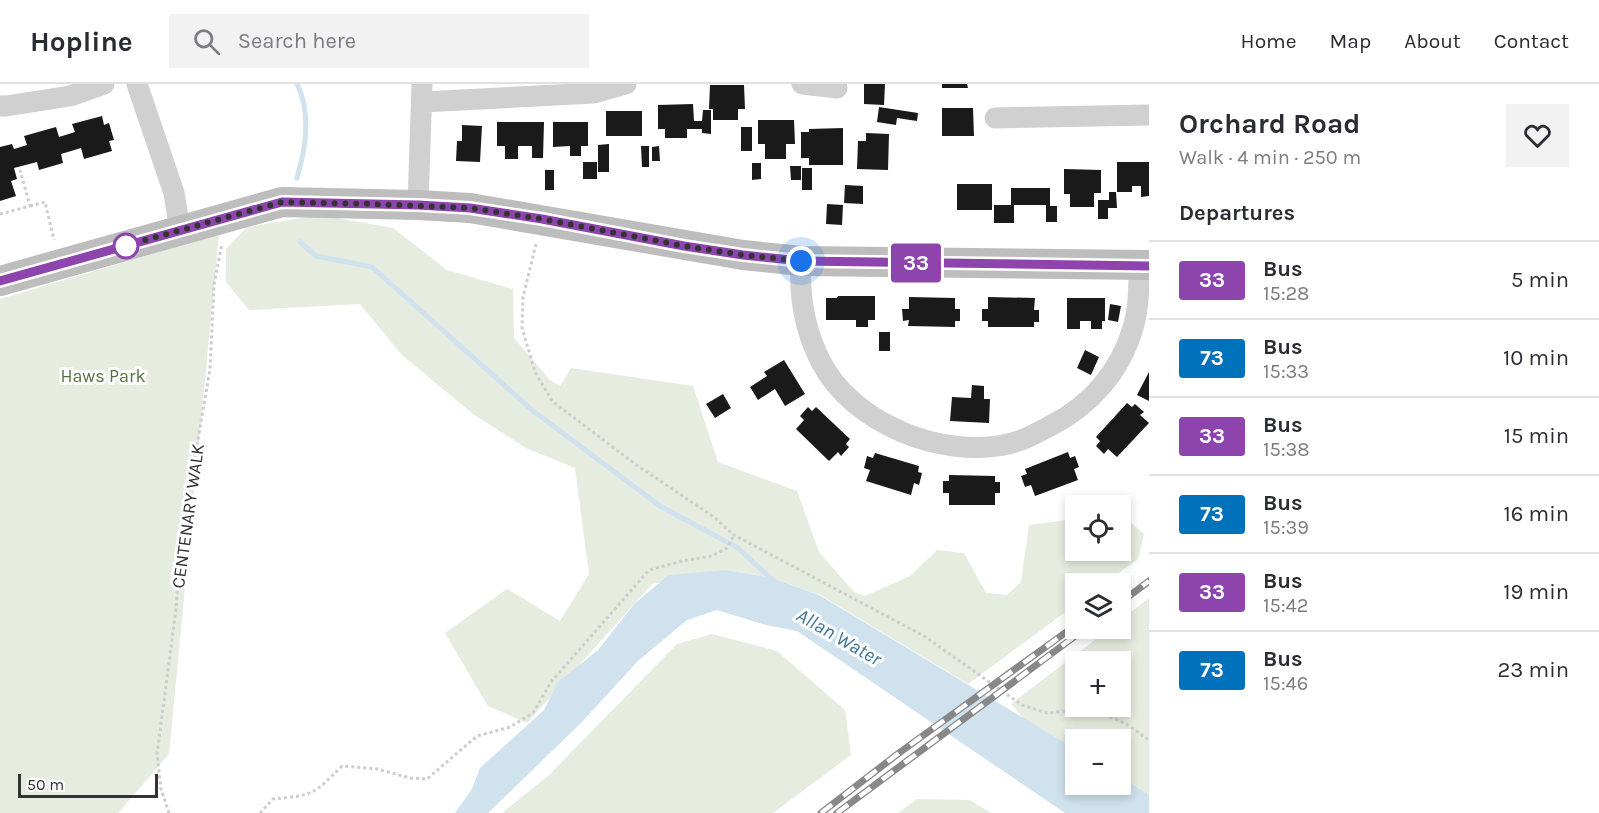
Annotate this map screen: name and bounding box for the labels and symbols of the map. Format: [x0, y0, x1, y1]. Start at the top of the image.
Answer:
unlabelled marker [113, 233, 139, 259]
line badge: 33 [889, 244, 943, 282]
your location [786, 246, 816, 276]
park label: Haws Park [60, 365, 146, 387]
street label: CENTENARY WALK [167, 442, 209, 590]
water label: Allan Water [792, 604, 886, 671]
scale bar [18, 771, 158, 798]

